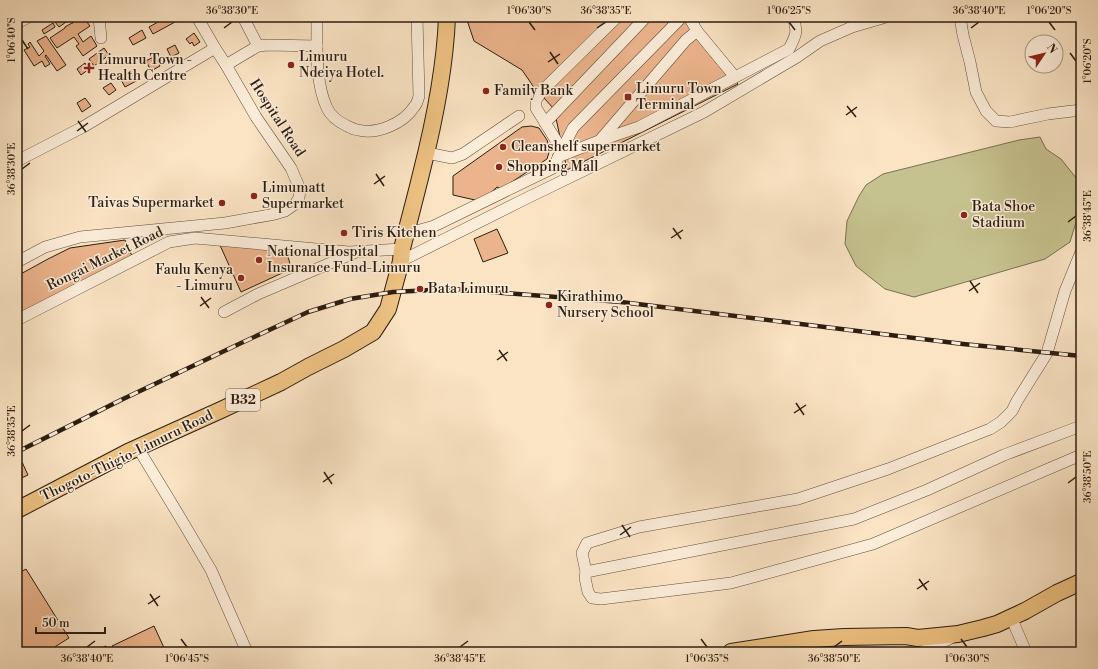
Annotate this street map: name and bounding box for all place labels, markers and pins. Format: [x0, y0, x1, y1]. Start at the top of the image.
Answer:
place label: Limuru Ndeiya Hotel. [299, 48, 384, 82]
place label: Limuru Town - Health Centre [98, 51, 192, 85]
marker: Limuru Ndeiya Hotel. [286, 60, 296, 70]
marker: Limuru Town - Health Centre [83, 62, 95, 74]
place label: Limuru Town Terminal [636, 80, 722, 114]
place label: Family Bank [494, 82, 573, 100]
marker: Family Bank [481, 86, 491, 96]
marker: Limuru Town Terminal [623, 92, 633, 102]
place label: Cleanshelf supermarket [511, 138, 661, 156]
marker: Cleanshelf supermarket [498, 142, 508, 152]
place label: Shopping Mall [507, 158, 598, 176]
marker: Shopping Mall [494, 162, 504, 172]
place label: Limumatt Supermarket [262, 179, 344, 213]
marker: Limumatt Supermarket [249, 191, 259, 201]
place label: Taivas Supermarket [88, 194, 214, 212]
marker: Taivas Supermarket [217, 198, 227, 208]
place label: Bata Shoe Stadium [971, 198, 1035, 232]
marker: Bata Shoe Stadium [959, 210, 969, 220]
place label: Tiris Kitchen [352, 224, 437, 242]
marker: Tiris Kitchen [339, 228, 349, 238]
place label: National Hospital Insurance Fund-Limuru [267, 243, 421, 277]
marker: National Hospital Insurance Fund-Limuru [254, 255, 264, 265]
place label: Faulu Kenya - Limuru [155, 261, 234, 295]
marker: Faulu Kenya - Limuru [236, 273, 246, 283]
place label: Bata Limuru [427, 280, 509, 298]
marker: Bata Limuru [415, 284, 425, 294]
place label: Kirathimo Nursery School [557, 288, 654, 322]
marker: Kirathimo Nursery School [544, 300, 554, 310]

